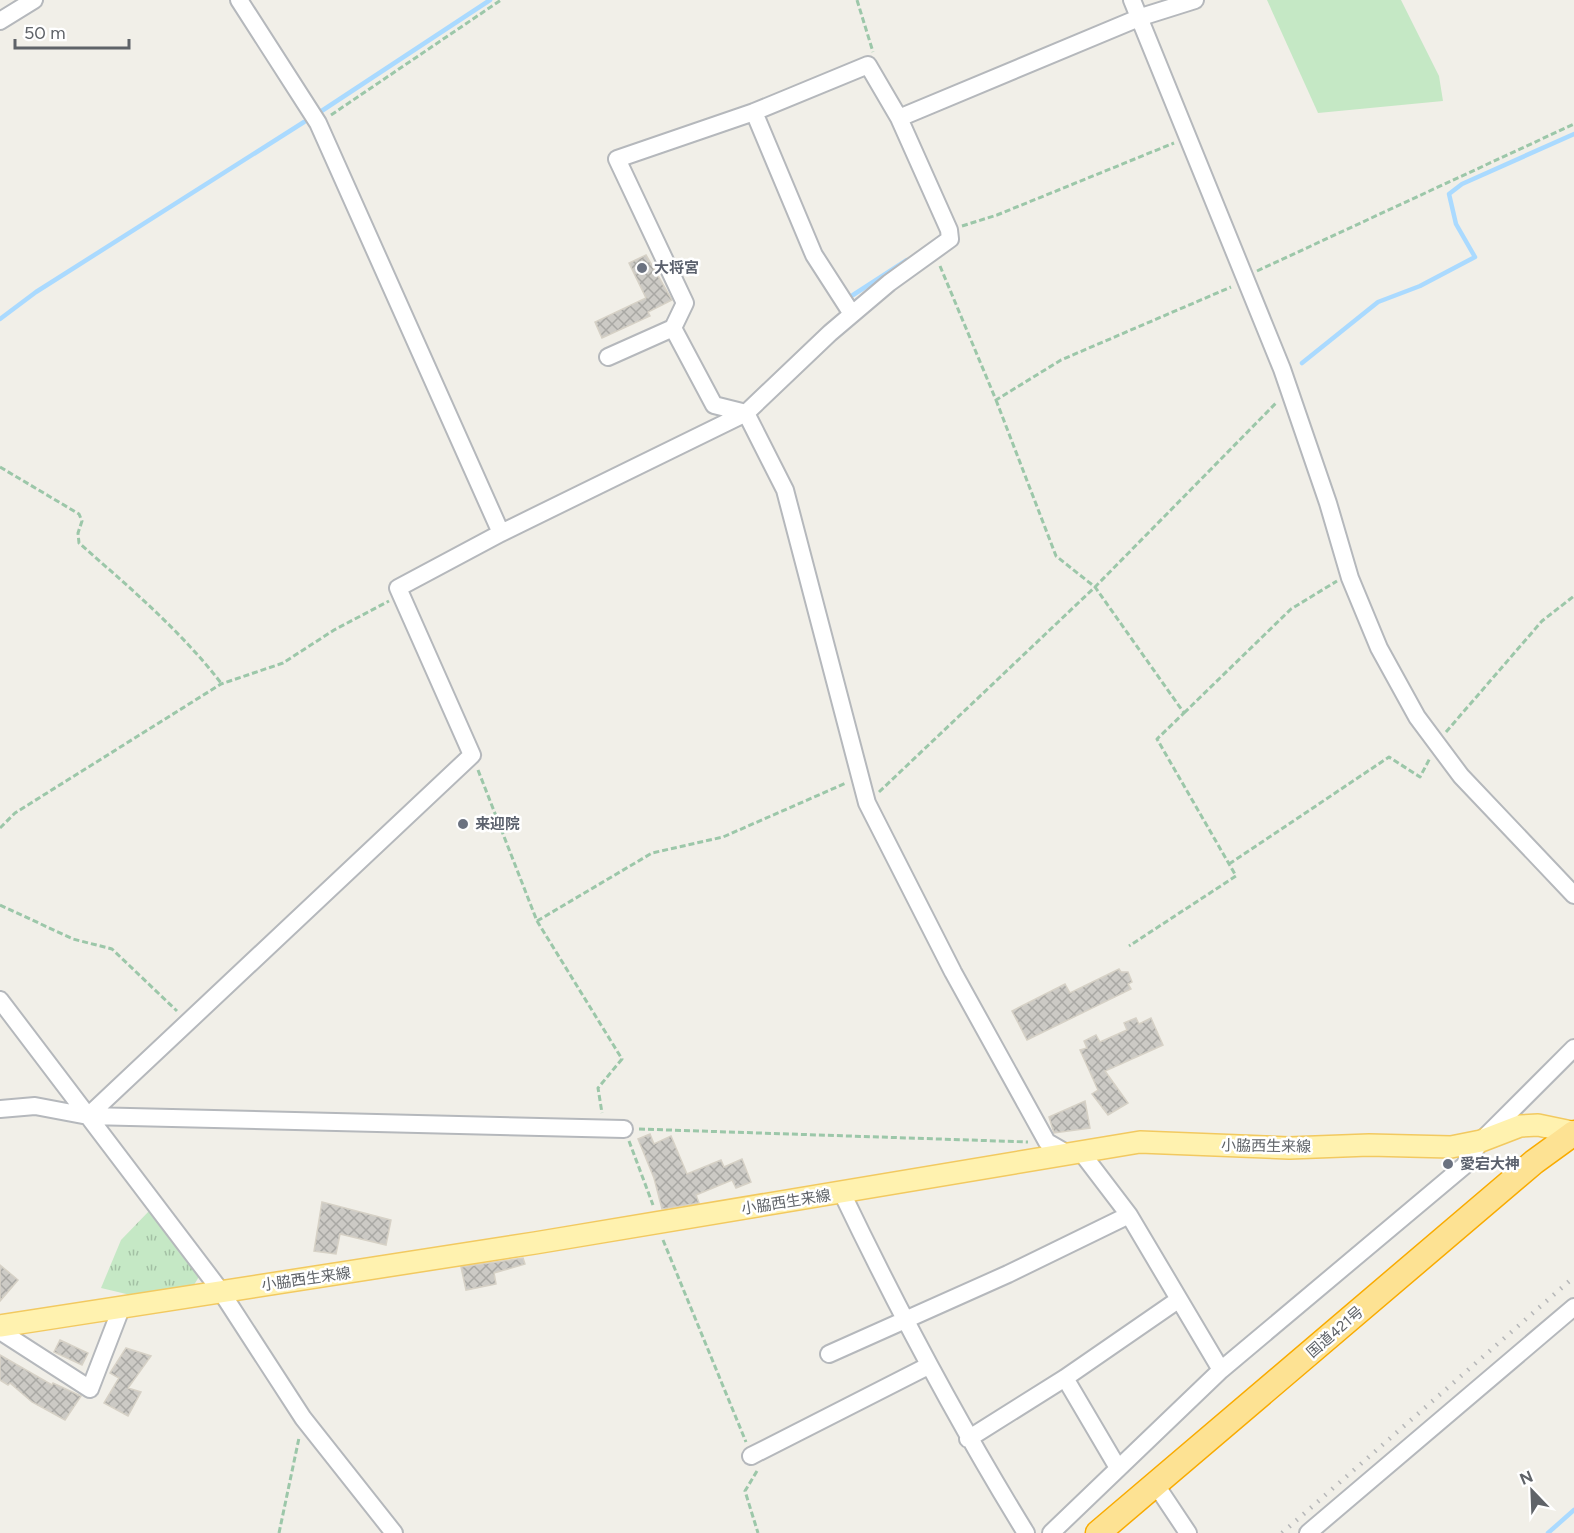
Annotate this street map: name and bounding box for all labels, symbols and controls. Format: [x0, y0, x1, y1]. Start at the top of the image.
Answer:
scale bar [15, 12, 129, 50]
text: 50 m [24, 22, 66, 44]
place label: 大将宮 [654, 259, 699, 277]
marker: 大将宮 [635, 261, 649, 275]
place label: 来迎院 [475, 815, 520, 833]
marker: 来迎院 [456, 817, 470, 831]
street label: 小脇西生来線 [1221, 1136, 1311, 1156]
place label: 愛宕大神 [1460, 1155, 1520, 1173]
marker: 愛宕大神 [1441, 1157, 1455, 1171]
street label: 小脇西生来線 [740, 1186, 832, 1218]
street label: 小脇西生来線 [260, 1264, 352, 1294]
street label: 国道421号 [1303, 1303, 1367, 1361]
north arrow [1502, 1461, 1562, 1521]
text: N [1517, 1466, 1536, 1489]

